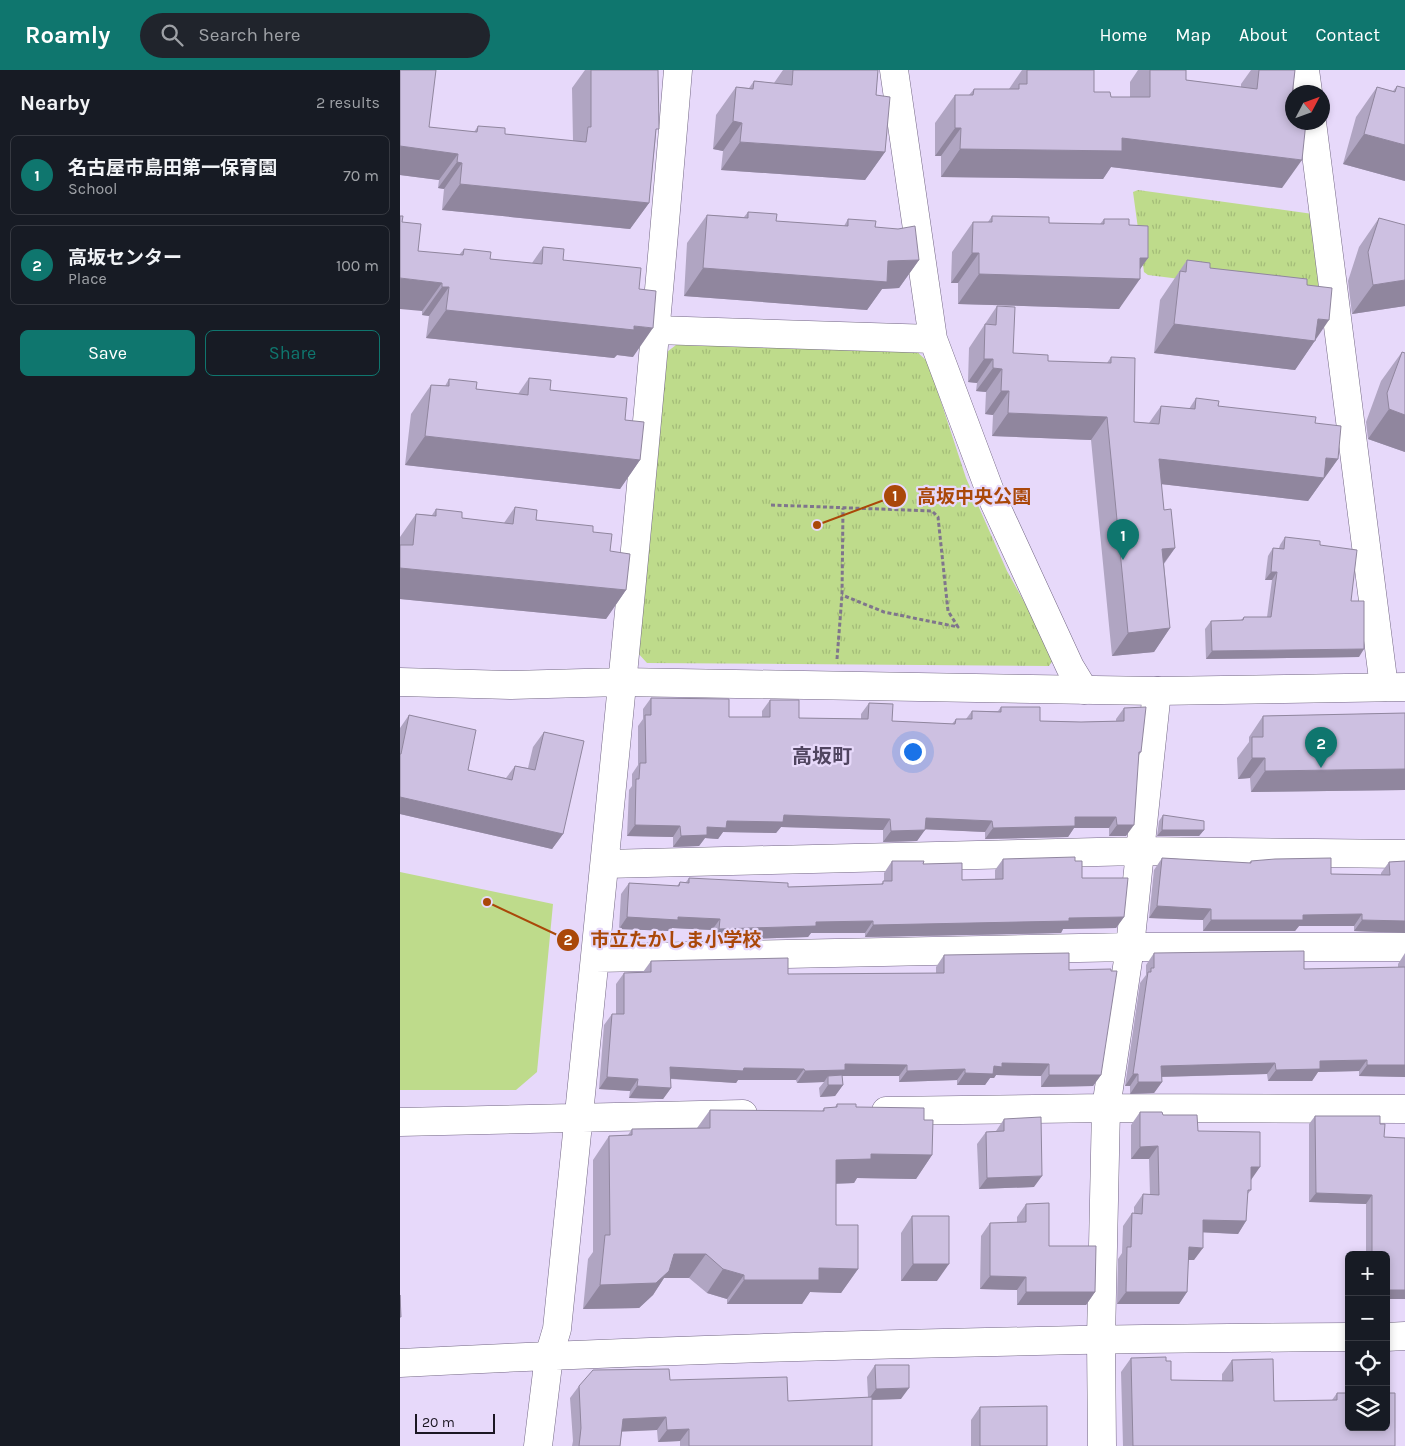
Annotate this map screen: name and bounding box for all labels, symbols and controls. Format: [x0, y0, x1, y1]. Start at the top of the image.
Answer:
search box [140, 13, 490, 58]
text: Roamly [25, 21, 110, 49]
icon: search [158, 21, 186, 49]
text: Search here [198, 24, 300, 46]
text: Home [1099, 24, 1147, 46]
text: Map [1175, 24, 1211, 46]
text: About [1239, 24, 1288, 46]
text: Contact [1316, 24, 1380, 46]
north arrow [1285, 85, 1330, 130]
text: Nearby [20, 91, 90, 115]
text: 2 results [316, 93, 380, 112]
text: 名古屋市島田第一保育園 [68, 157, 277, 179]
text: 1 [34, 166, 40, 185]
text: 70 m [343, 166, 379, 185]
text: School [68, 179, 118, 198]
text: 高坂センター [68, 247, 182, 269]
text: 2 [32, 256, 42, 275]
text: 100 m [336, 256, 379, 275]
text: Place [68, 269, 107, 288]
button: Save [20, 330, 195, 376]
button: Share [205, 330, 380, 376]
callout: 高坂中央公園 [882, 479, 1041, 513]
text: 高坂中央公園 [917, 486, 1031, 508]
text: 1 [892, 487, 898, 505]
pin: 1 [1107, 519, 1139, 560]
pin: 2 [1305, 727, 1337, 768]
your location [900, 739, 926, 765]
district label: 高坂町 [792, 745, 852, 768]
callout: 市立たかしま小学校 [556, 923, 772, 957]
text: 市立たかしま小学校 [590, 929, 762, 951]
text: 2 [563, 931, 573, 949]
map controls [1345, 1251, 1390, 1431]
button: + [1345, 1251, 1390, 1296]
button: − [1345, 1296, 1390, 1341]
button: locate [1345, 1341, 1390, 1386]
button: layers [1345, 1386, 1390, 1431]
scale bar [415, 1411, 495, 1434]
text: 20 m [422, 1414, 455, 1431]

